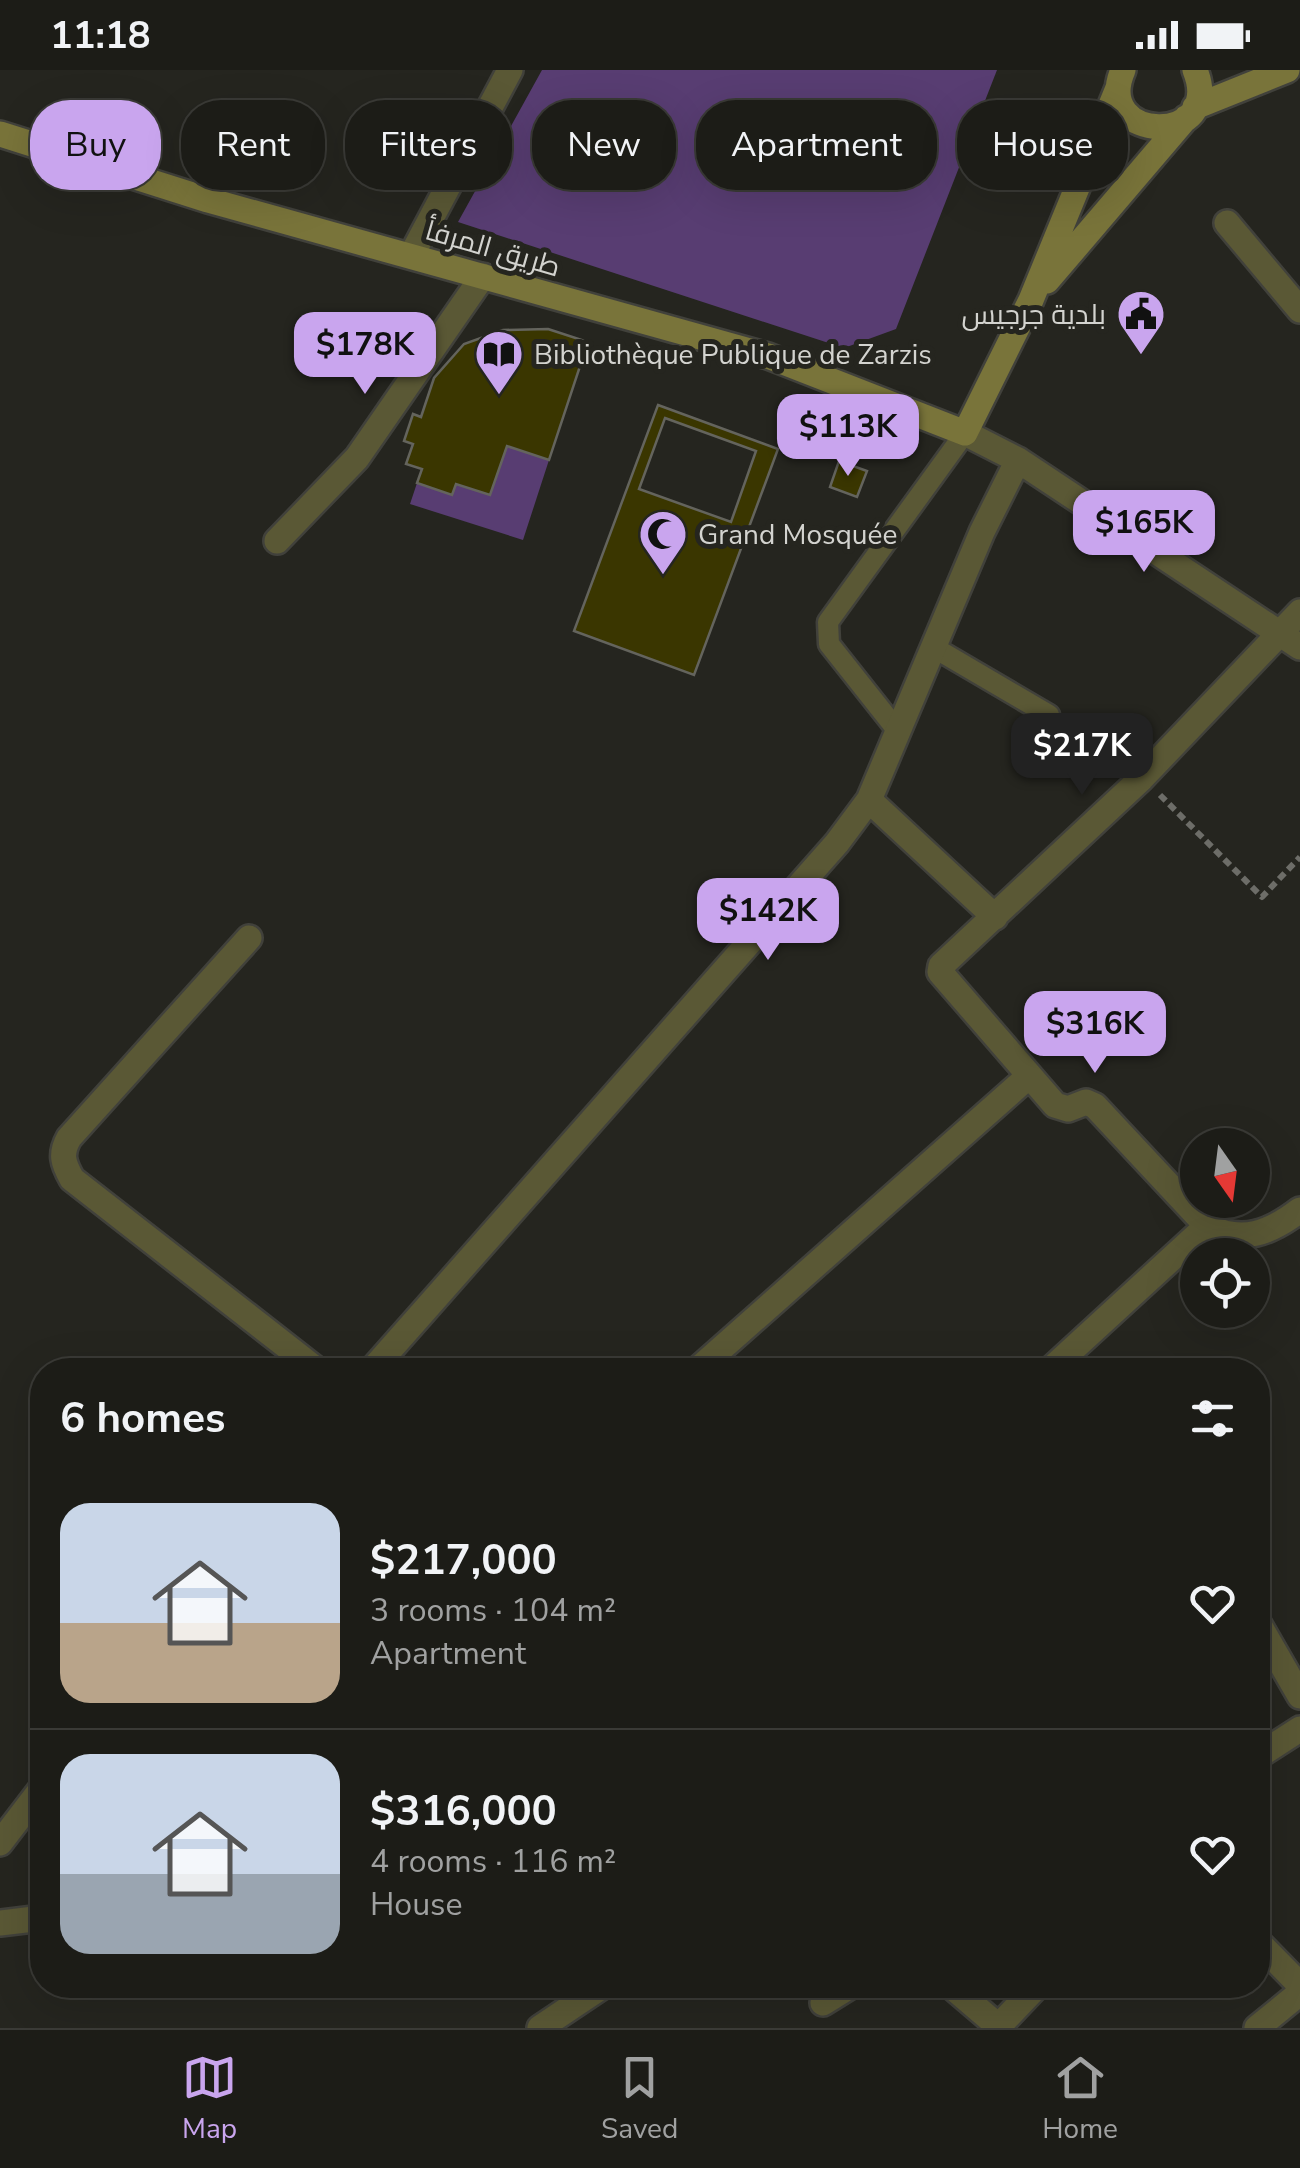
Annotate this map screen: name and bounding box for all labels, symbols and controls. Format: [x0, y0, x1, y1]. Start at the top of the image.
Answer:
text: 11:18 [50, 10, 151, 61]
chip: Buy [30, 100, 161, 190]
chip: Rent [181, 100, 325, 190]
chip: Filters [345, 100, 512, 190]
chip: New [532, 100, 676, 190]
chip: Apartment [696, 100, 937, 190]
chip: House [957, 100, 1128, 190]
street label: طريق المرفأ [421, 212, 565, 286]
public building icon: بلدية جرجيس [1115, 288, 1167, 356]
place label: بلدية جرجيس [961, 296, 1106, 334]
pin: $178K [295, 312, 435, 397]
text: $178K [316, 323, 414, 366]
library icon: Bibliothèque Publique de Zarzis [473, 328, 525, 396]
place label: Bibliothèque Publique de Zarzis [534, 336, 932, 374]
pin: $113K [778, 394, 918, 479]
text: $113K [799, 405, 897, 448]
pin: $165K [1074, 490, 1214, 575]
text: $165K [1095, 501, 1193, 544]
mosque icon: Grand Mosquée [637, 508, 689, 576]
place label: Grand Mosquée [698, 516, 897, 554]
pin: $217K [1012, 713, 1152, 798]
text: $217K [1033, 724, 1131, 767]
pin: $142K [698, 878, 838, 963]
text: $142K [719, 889, 817, 932]
pin: $316K [1025, 991, 1165, 1076]
text: $316K [1046, 1002, 1144, 1045]
north arrow [1180, 1128, 1270, 1218]
map controls [1180, 1128, 1270, 1328]
button: locate [1180, 1238, 1270, 1328]
text: 6 homes [60, 1390, 225, 1447]
icon: filters [1185, 1391, 1240, 1446]
text: $217,000 [370, 1532, 557, 1589]
icon: home [140, 1543, 260, 1663]
icon: heart [1185, 1576, 1240, 1631]
text: 3 rooms · 104 m² [370, 1589, 616, 1632]
text: Apartment [370, 1632, 526, 1675]
text: $316,000 [370, 1783, 557, 1840]
icon: home [140, 1794, 260, 1914]
icon: heart [1185, 1827, 1240, 1882]
text: 4 rooms · 116 m² [370, 1840, 616, 1883]
text: House [370, 1883, 463, 1926]
tab: Map [182, 2050, 237, 2148]
tab: Saved [601, 2050, 678, 2148]
tab: Home [1042, 2050, 1118, 2148]

